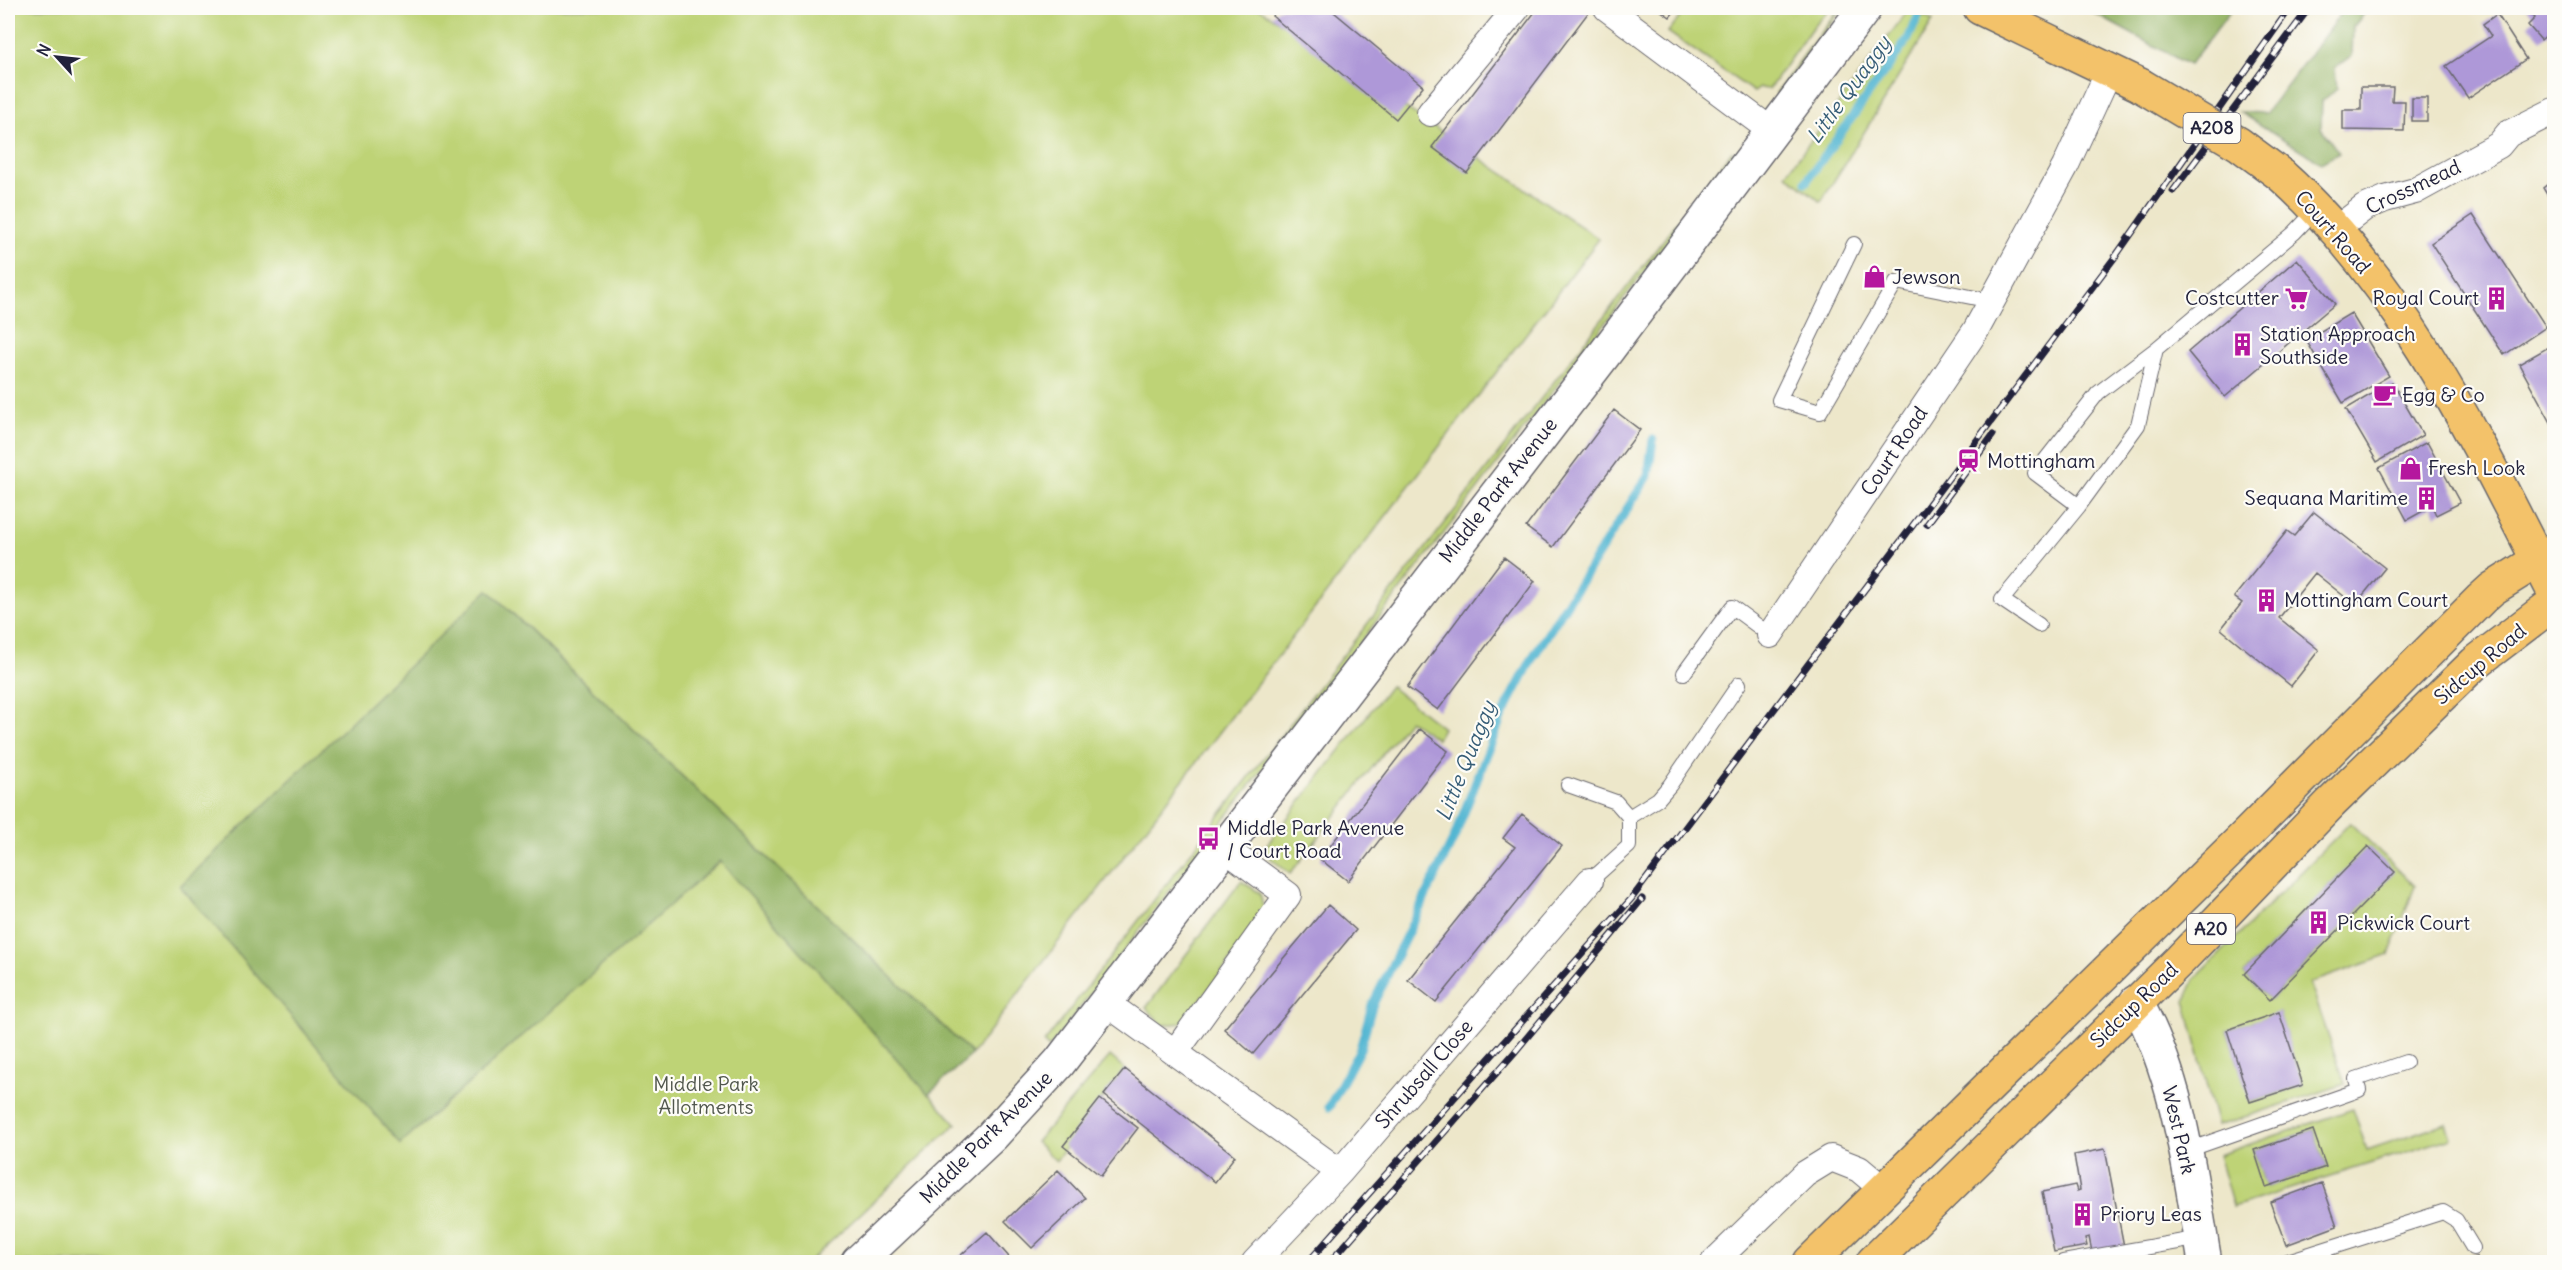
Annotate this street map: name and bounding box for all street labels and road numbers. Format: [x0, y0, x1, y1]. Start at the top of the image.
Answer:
road number: A208 [2184, 113, 2240, 143]
street label: Crossmead [2361, 154, 2464, 219]
street label: Court Road [2290, 185, 2377, 279]
street label: Court Road [1855, 401, 1933, 500]
street label: Middle Park Avenue [1433, 412, 1562, 567]
street label: Sidcup Road [2429, 618, 2531, 709]
road number: A20 [2187, 914, 2235, 944]
street label: Sidcup Road [2085, 956, 2183, 1053]
street label: Shrubsall Close [1369, 1014, 1478, 1133]
street label: Middle Park Avenue [914, 1065, 1057, 1208]
street label: West Park [2157, 1083, 2202, 1177]

